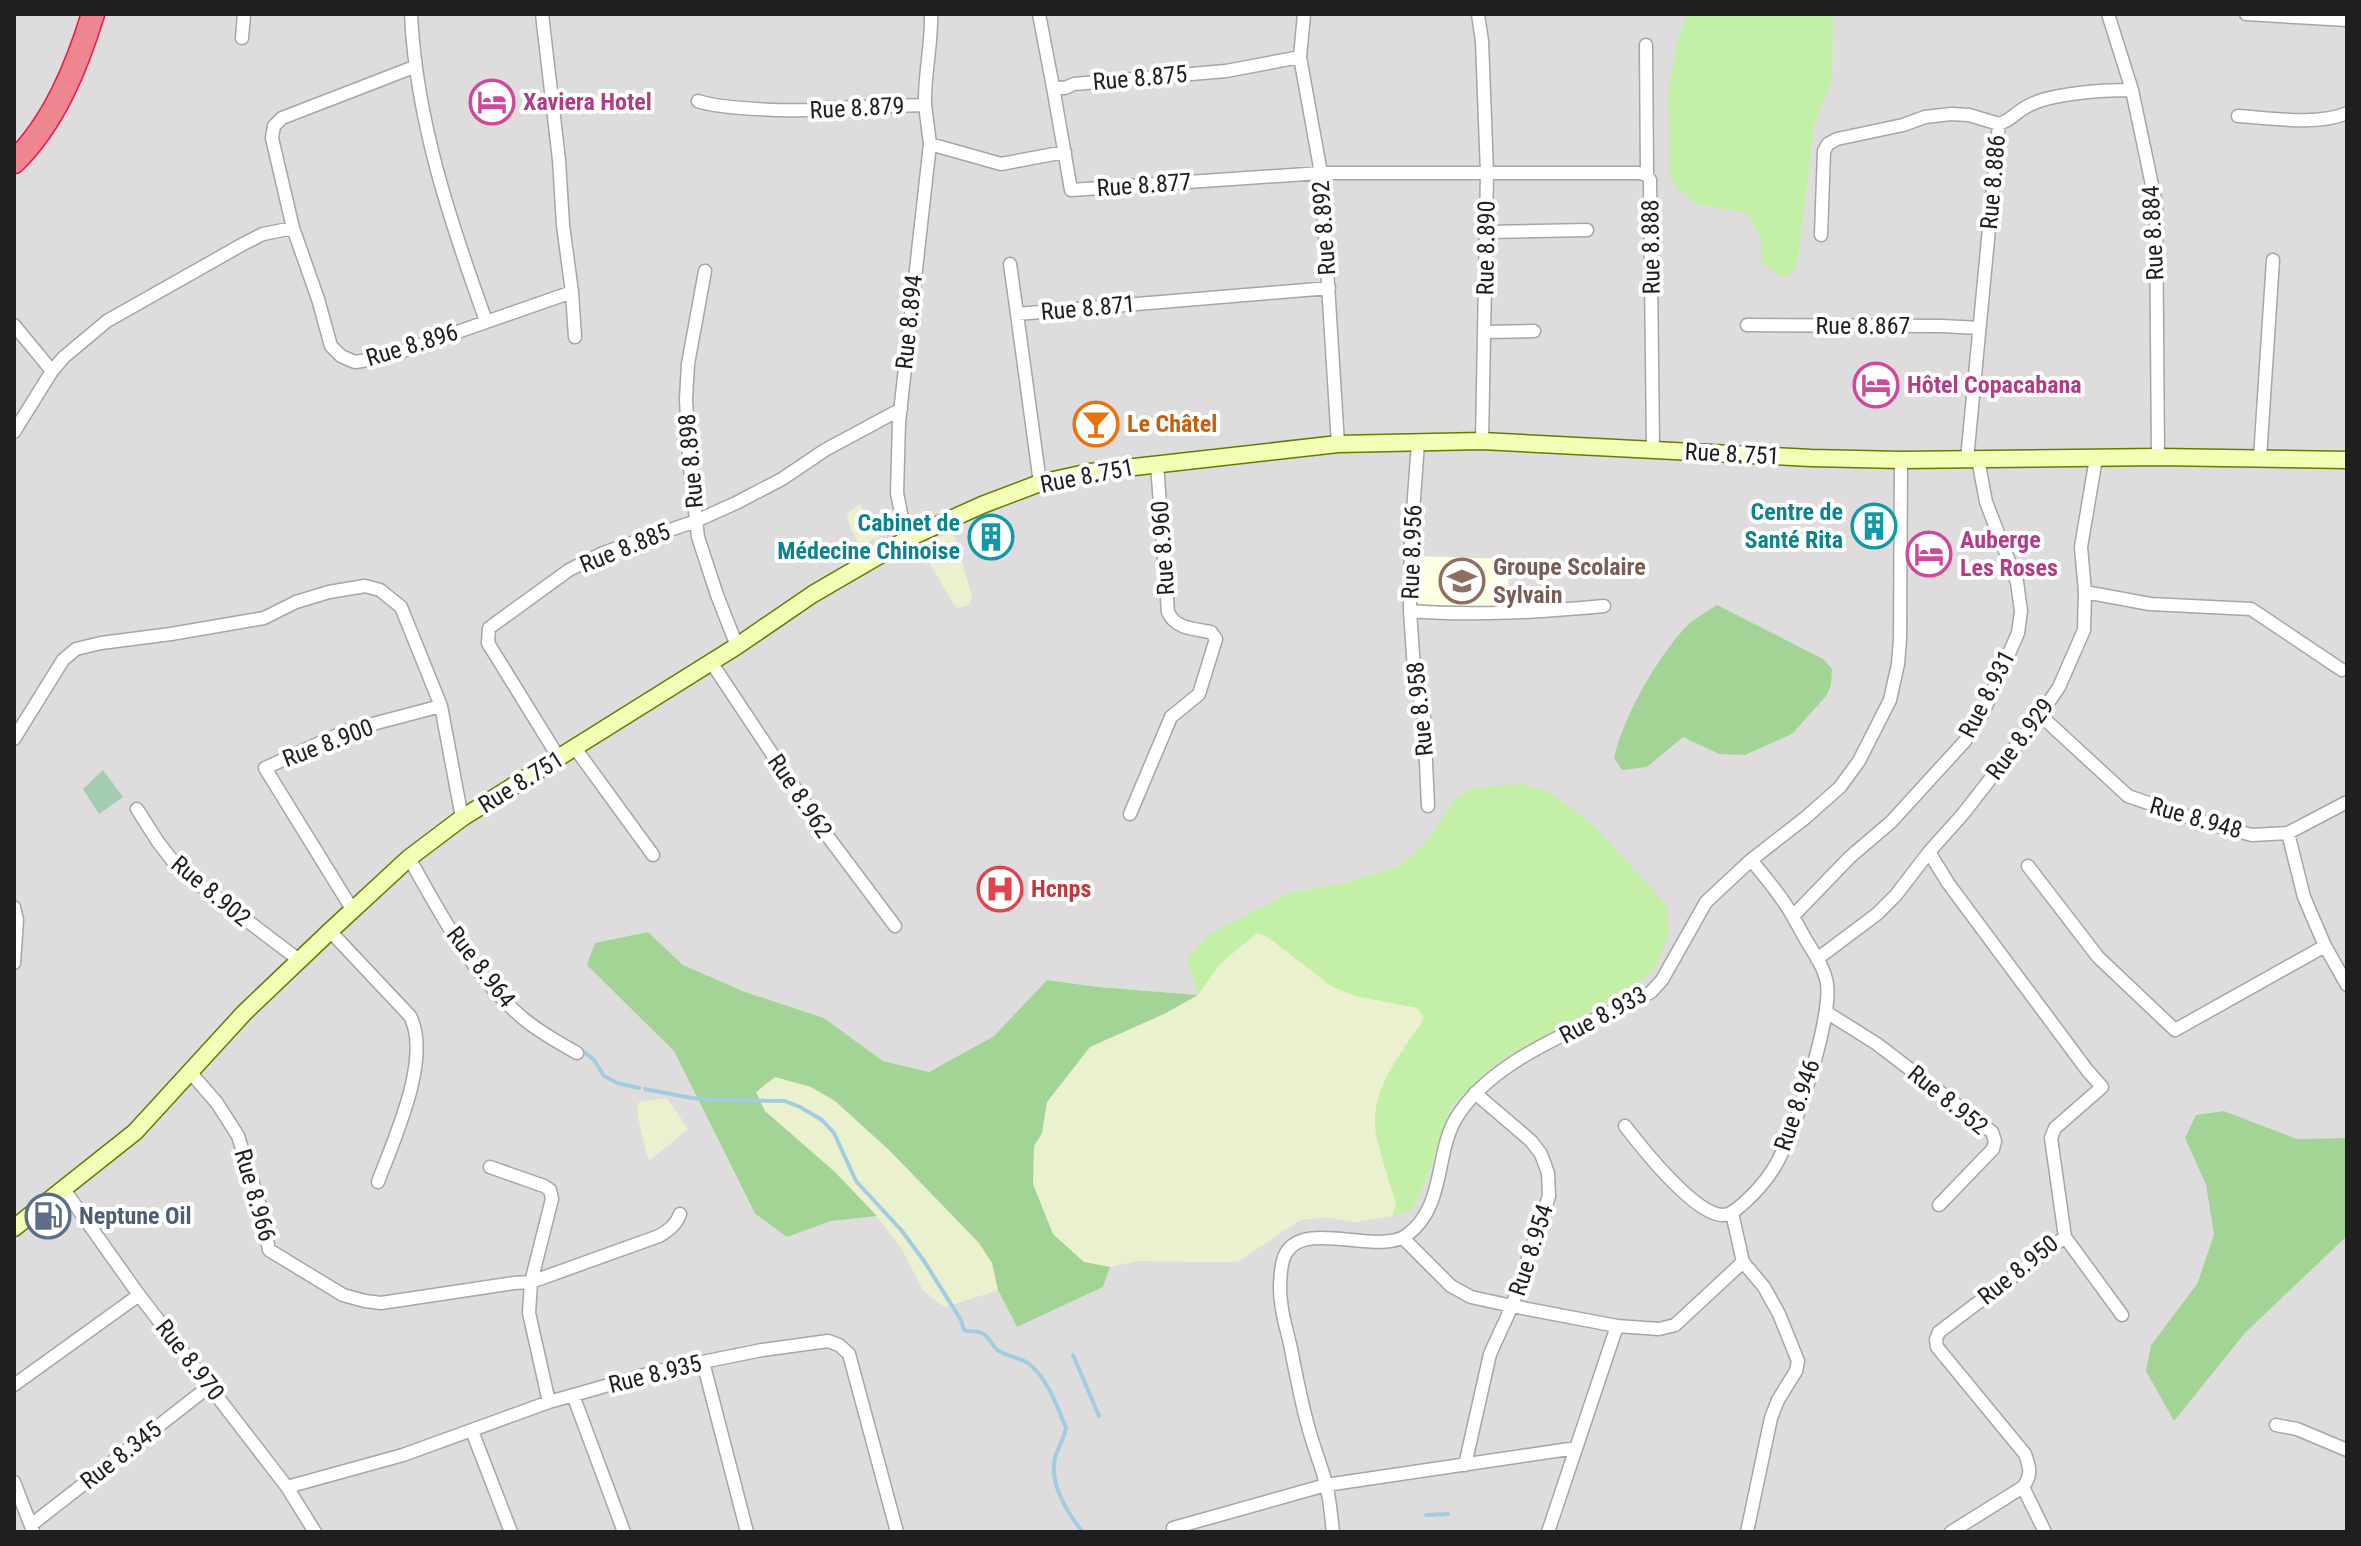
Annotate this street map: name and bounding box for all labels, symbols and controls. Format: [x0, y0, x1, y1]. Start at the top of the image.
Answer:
street label: Rue 8.875 [1092, 60, 1188, 96]
hotel icon: Xaviera Hotel [468, 78, 516, 126]
place label: Xaviera Hotel [523, 88, 652, 116]
street label: Rue 8.879 [809, 92, 905, 124]
street label: Rue 8.886 [1975, 134, 2011, 230]
street label: Rue 8.877 [1096, 168, 1192, 202]
street label: Rue 8.892 [1307, 180, 1341, 276]
street label: Rue 8.884 [2137, 185, 2169, 281]
street label: Rue 8.888 [1636, 199, 1666, 295]
street label: Rue 8.890 [1471, 200, 1501, 296]
street label: Rue 8.894 [890, 273, 928, 371]
street label: Rue 8.871 [1040, 290, 1136, 326]
street label: Rue 8.867 [1816, 312, 1910, 340]
street label: Rue 8.896 [363, 318, 461, 372]
hotel icon: Hôtel Copacabana [1852, 361, 1900, 409]
place label: Hôtel Copacabana [1907, 371, 2082, 399]
bar icon: Le Châtel [1072, 400, 1120, 448]
place label: Le Châtel [1127, 410, 1217, 438]
street label: Rue 8.898 [673, 413, 709, 509]
street label: Rue 8.751 [1684, 438, 1780, 470]
street label: Rue 8.751 [1038, 453, 1136, 499]
place label: Centre de Santé Rita [1745, 498, 1843, 554]
street label: Rue 8.960 [1146, 500, 1180, 596]
building icon: Centre de Santé Rita [1850, 502, 1898, 550]
street label: Rue 8.956 [1396, 504, 1428, 600]
place label: Cabinet de Médecine Chinoise [777, 509, 960, 565]
building icon: Cabinet de Médecine Chinoise [967, 513, 1015, 561]
street label: Rue 8.885 [576, 517, 674, 579]
place label: Auberge Les Roses [1960, 526, 2058, 582]
hotel icon: Auberge Les Roses [1905, 530, 1953, 578]
place label: Groupe Scolaire Sylvain [1493, 553, 1646, 609]
school or university icon: Groupe Scolaire Sylvain [1438, 557, 1486, 605]
street label: Rue 8.931 [1953, 645, 2021, 743]
street label: Rue 8.958 [1401, 660, 1439, 758]
street label: Rue 8.929 [1980, 693, 2060, 785]
street label: Rue 8.900 [279, 713, 377, 773]
street label: Rue 8.751 [473, 745, 569, 819]
street label: Rue 8.962 [762, 749, 838, 843]
street label: Rue 8.948 [2147, 791, 2245, 845]
street label: Rue 8.902 [166, 850, 256, 932]
hospital icon: Hcnps [976, 865, 1024, 913]
place label: Hcnps [1031, 875, 1091, 903]
street label: Rue 8.964 [441, 921, 521, 1013]
street label: Rue 8.933 [1555, 980, 1651, 1050]
street label: Rue 8.946 [1768, 1056, 1826, 1154]
street label: Rue 8.952 [1902, 1059, 1994, 1141]
street label: Rue 8.966 [228, 1146, 282, 1244]
fuel station icon: Neptune Oil [24, 1192, 72, 1240]
street label: Rue 8.954 [1503, 1200, 1559, 1299]
place label: Neptune Oil [79, 1202, 192, 1230]
street label: Rue 8.950 [1972, 1229, 2064, 1311]
street label: Rue 8.970 [150, 1314, 230, 1406]
street label: Rue 8.935 [606, 1349, 704, 1399]
street label: Rue 8.345 [75, 1415, 167, 1495]

